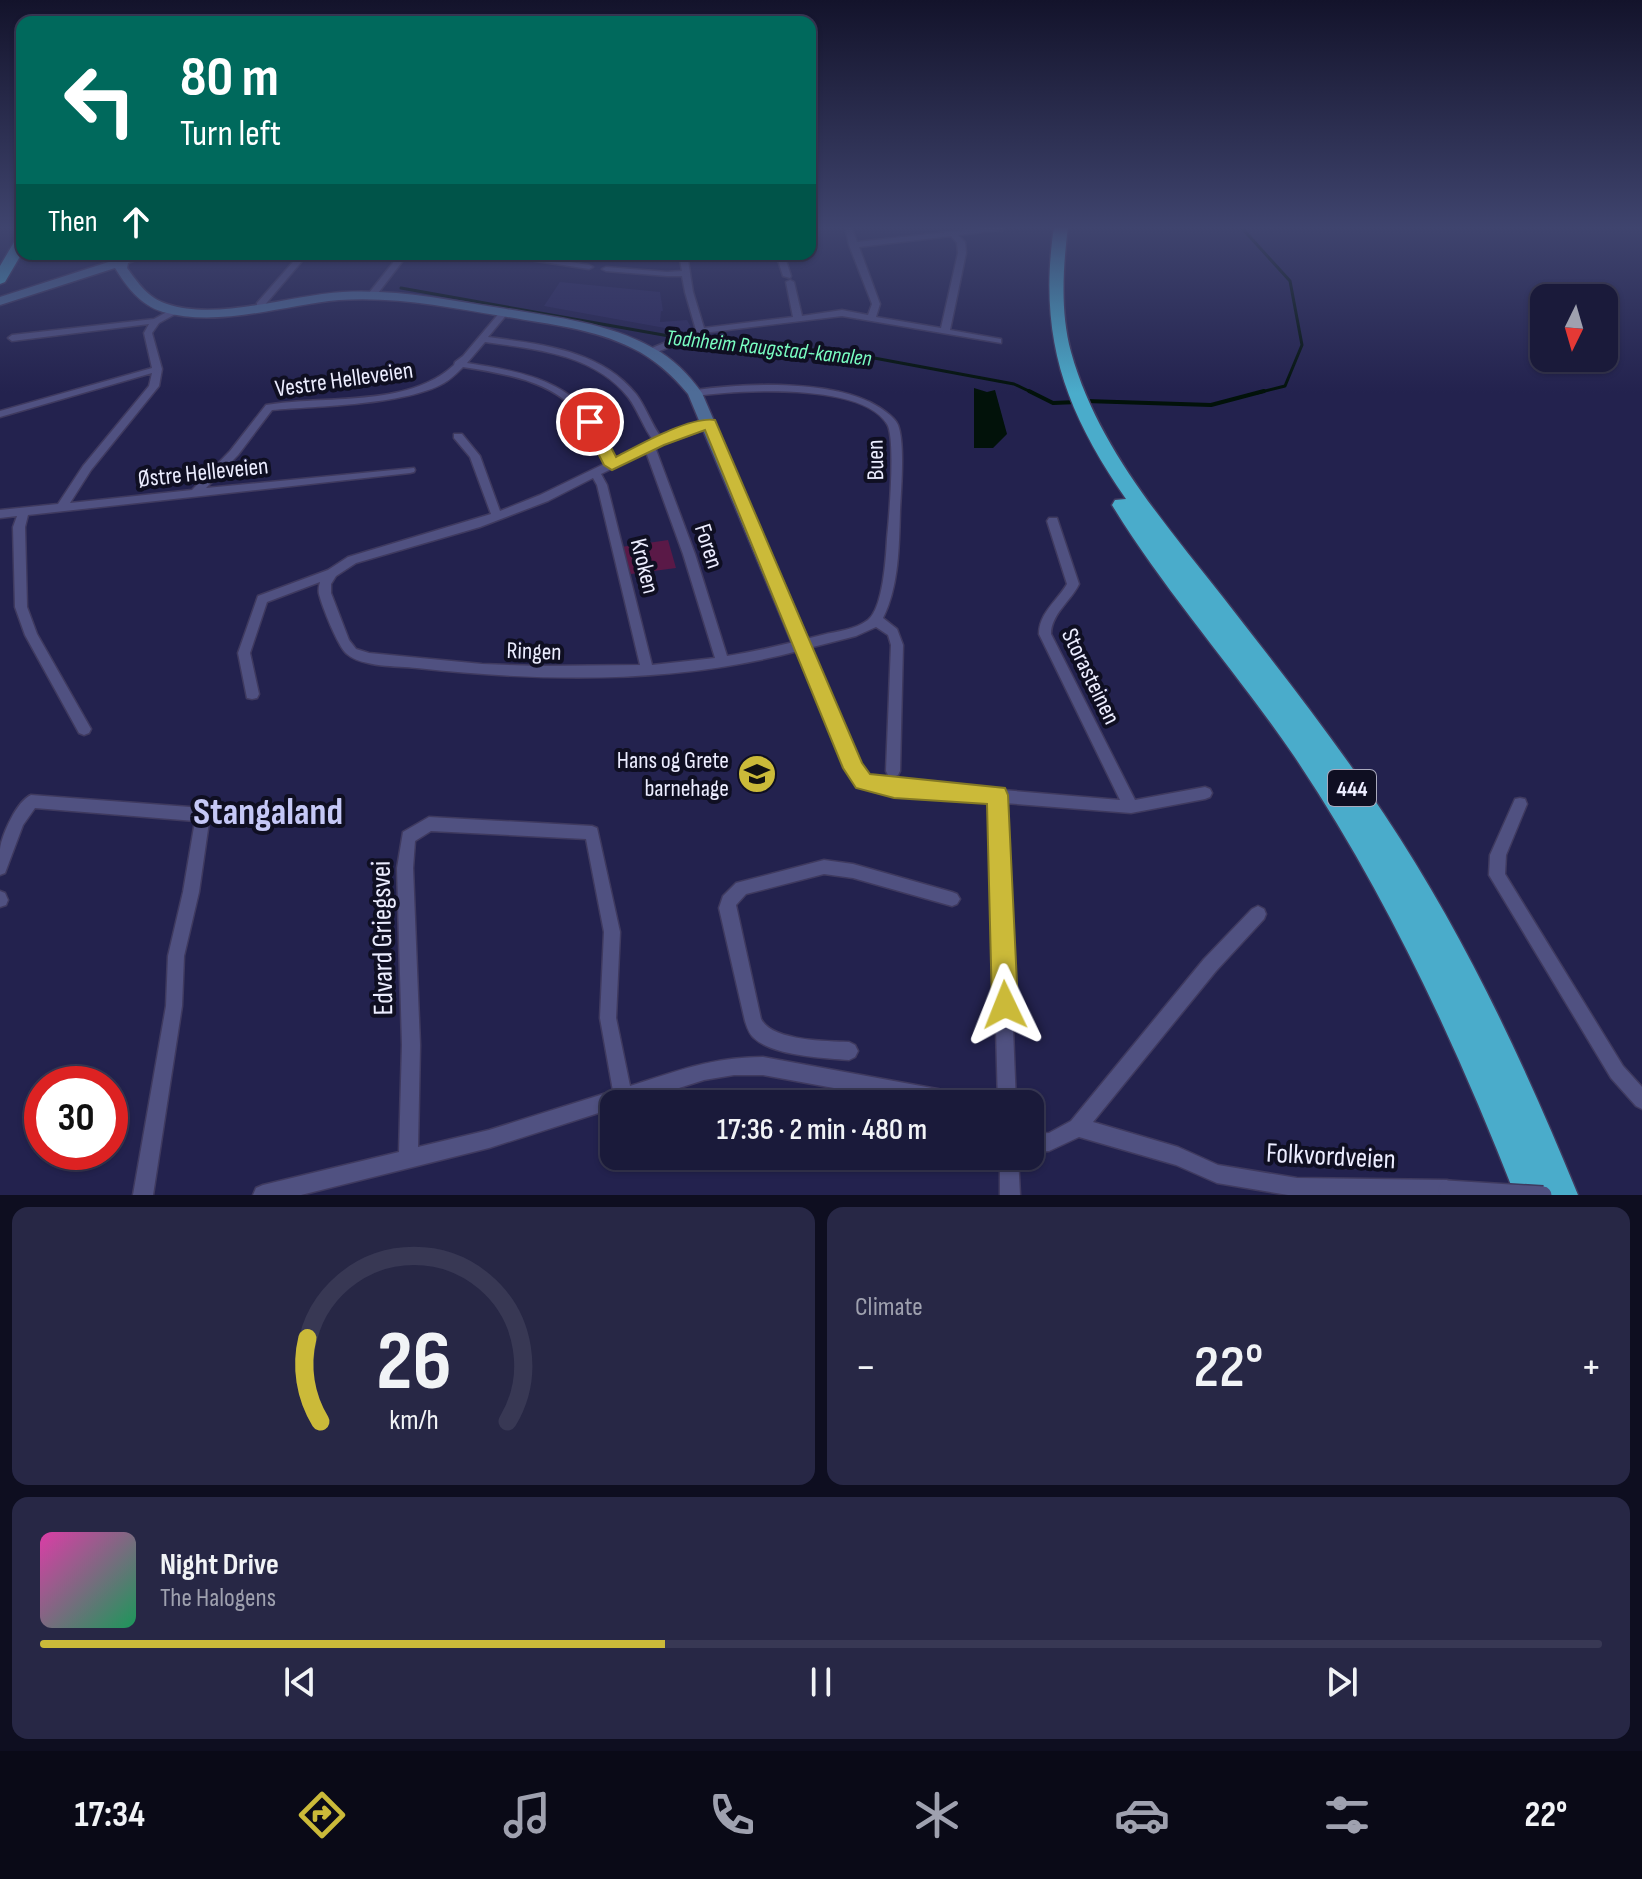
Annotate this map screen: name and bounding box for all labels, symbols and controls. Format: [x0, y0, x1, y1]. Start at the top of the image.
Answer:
text: 80 m [180, 45, 279, 112]
icon: left [48, 48, 152, 152]
text: Turn left [180, 113, 281, 156]
icon: ahead [114, 200, 158, 244]
text: Then [48, 204, 98, 240]
north arrow [1530, 284, 1618, 372]
map controls [1530, 284, 1618, 372]
water label: Todnheim Raugstad-kanalen [665, 324, 873, 373]
street label: Vestre Helleveien [273, 355, 415, 404]
pin [556, 388, 624, 456]
icon: arrive [568, 400, 612, 444]
street label: Buen [861, 439, 890, 481]
street label: Østre Helleveien [136, 451, 270, 494]
street label: Foren [688, 520, 729, 572]
street label: Kroken [624, 535, 665, 597]
street label: Storasteinen [1055, 624, 1126, 729]
street label: Ringen [506, 636, 562, 667]
place label: Hans og Grete barnehage [617, 746, 729, 803]
school or university icon: Hans og Grete barnehage [736, 753, 778, 795]
road number: 444 [1328, 770, 1376, 806]
district label: Stangaland [193, 790, 343, 835]
street label: Edvard Griegsvei [365, 860, 400, 1016]
position arrow [963, 963, 1047, 1047]
speed limit sign: 30 [24, 1066, 128, 1170]
text: 17:36 · 2 min · 480 m [717, 1112, 927, 1148]
street label: Folkvordveien [1265, 1137, 1396, 1176]
text: Climate [855, 1292, 923, 1323]
text: 26 [376, 1313, 451, 1413]
text: 22° [1194, 1332, 1263, 1404]
text: − [855, 1341, 877, 1394]
text: + [1580, 1341, 1602, 1394]
text: km/h [389, 1403, 438, 1438]
text: Night Drive [160, 1547, 279, 1583]
text: The Halogens [160, 1583, 276, 1614]
icon: previous [278, 1660, 322, 1704]
icon: pause [799, 1660, 843, 1704]
icon: next [1320, 1660, 1364, 1704]
icon: directions [294, 1787, 350, 1843]
icon: music [499, 1787, 555, 1843]
icon: phone [704, 1787, 760, 1843]
icon: climate [909, 1787, 965, 1843]
icon: car [1114, 1787, 1170, 1843]
icon: filters [1319, 1787, 1375, 1843]
text: 17:34 [75, 1794, 145, 1837]
text: 22° [1524, 1794, 1567, 1837]

